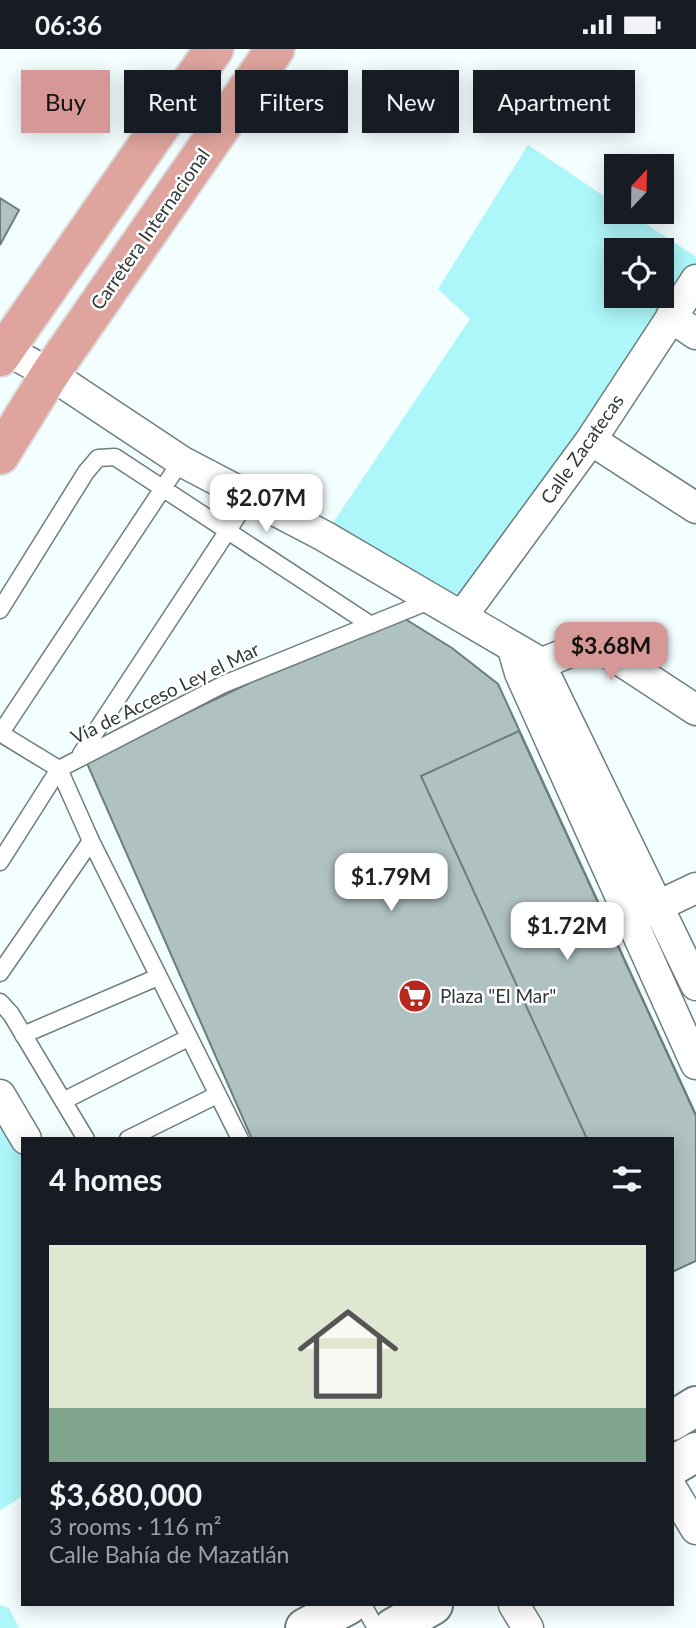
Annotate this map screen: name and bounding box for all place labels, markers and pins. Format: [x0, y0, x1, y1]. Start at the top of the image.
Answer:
pin: $2.07M [209, 475, 323, 534]
pin: $3.68M [554, 623, 668, 682]
pin: $1.79M [334, 853, 448, 913]
pin: $1.72M [510, 902, 624, 962]
supermarket icon: Plaza "El Mar" [396, 977, 434, 1015]
place label: Plaza "El Mar" [440, 984, 556, 1007]

